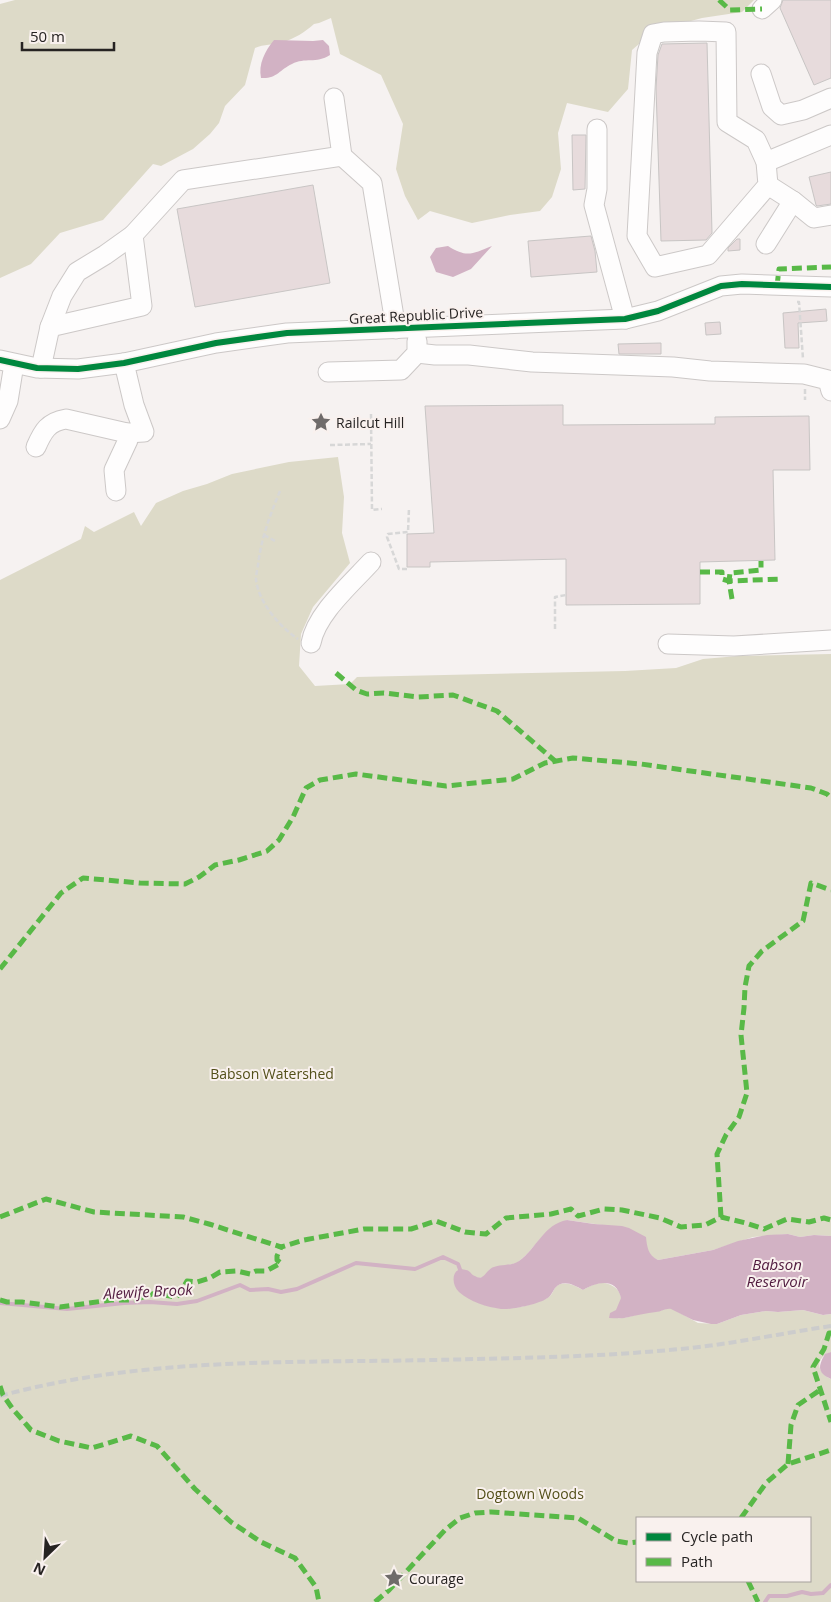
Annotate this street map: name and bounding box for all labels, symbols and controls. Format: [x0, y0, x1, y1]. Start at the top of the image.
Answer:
scale bar [22, 20, 115, 52]
text: 50 m [30, 26, 65, 46]
street label: Great Republic Drive [349, 302, 484, 328]
place icon: Railcut Hill [310, 411, 332, 433]
place label: Railcut Hill [336, 413, 404, 432]
park label: Babson Watershed [210, 1064, 334, 1083]
water label: Babson Reservoir [747, 1254, 809, 1291]
water label: Alewife Brook [102, 1279, 194, 1303]
park label: Dogtown Woods [476, 1484, 584, 1503]
legend [636, 1517, 811, 1582]
text: Cycle path [681, 1526, 753, 1546]
north arrow [20, 1532, 70, 1582]
text: Path [681, 1551, 713, 1571]
text: N [30, 1558, 48, 1580]
place icon: Courage [383, 1567, 405, 1589]
place label: Courage [409, 1569, 464, 1588]

